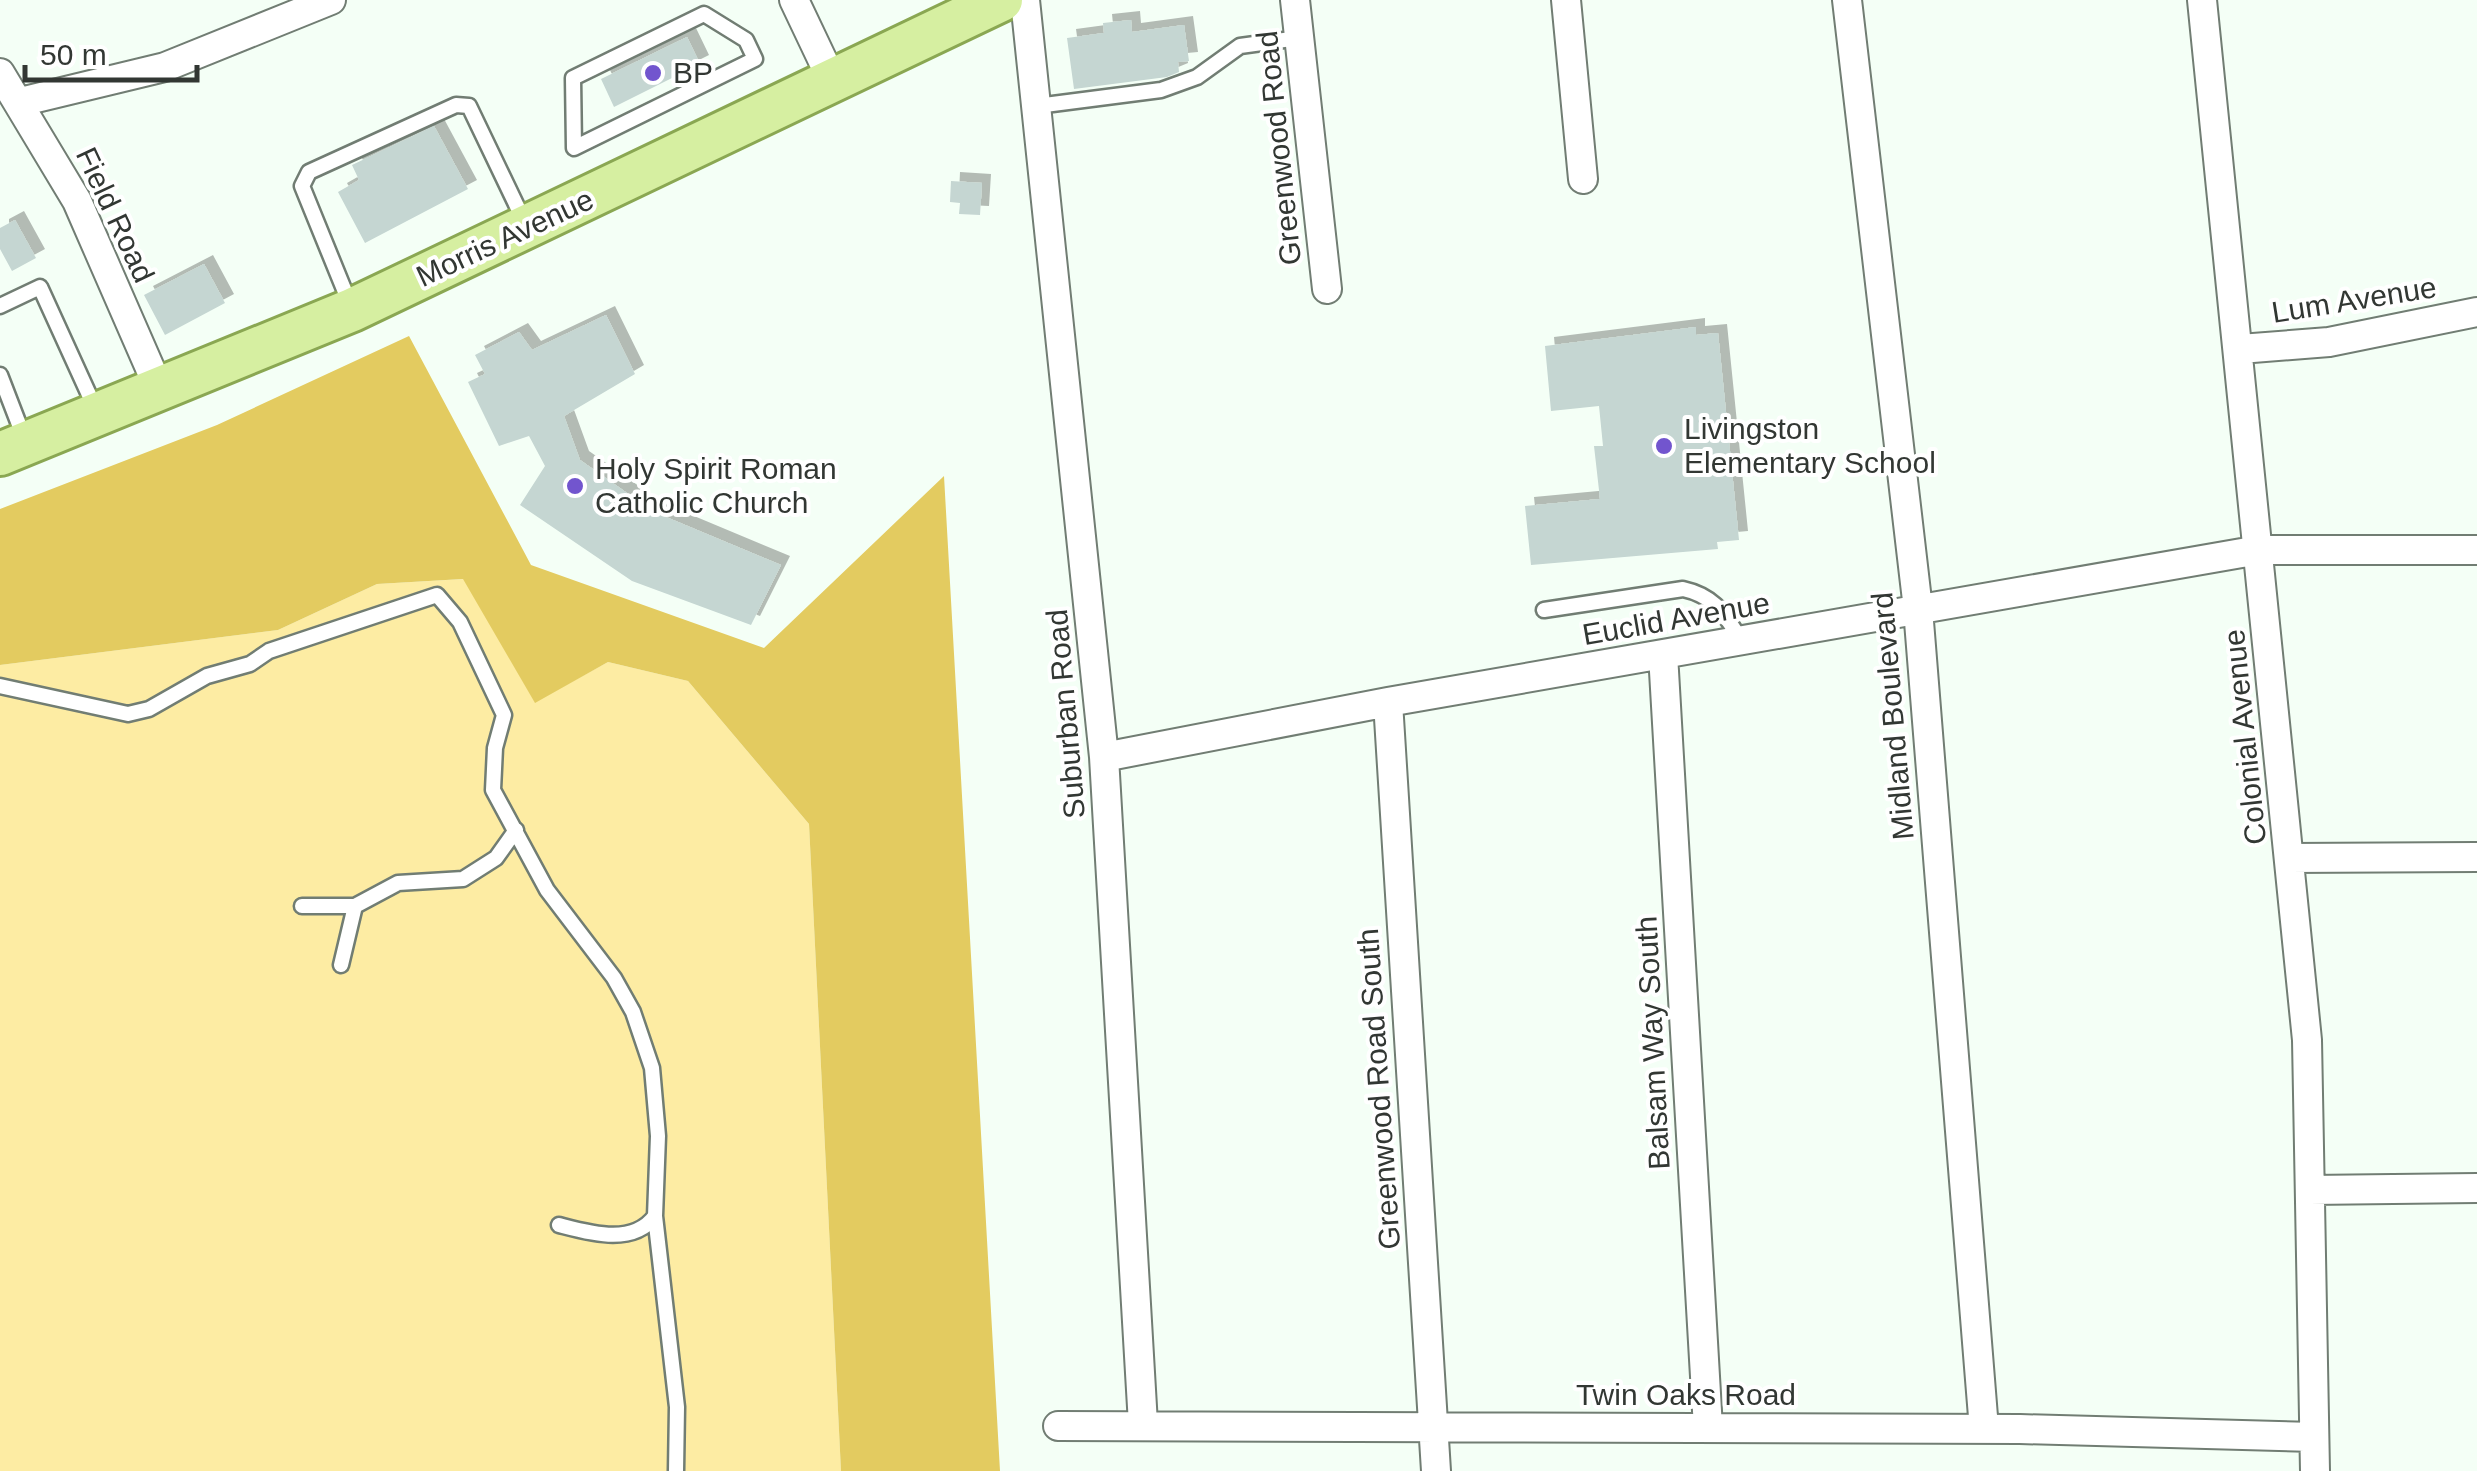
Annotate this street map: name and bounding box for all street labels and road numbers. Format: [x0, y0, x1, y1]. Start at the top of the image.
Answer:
street label: Greenwood Road [1250, 29, 1307, 267]
street label: Field Road [70, 142, 161, 288]
street label: Morris Avenue [411, 182, 598, 293]
street label: Lum Avenue [2269, 270, 2439, 329]
street label: Euclid Avenue [1580, 586, 1772, 651]
street label: Midland Boulevard [1865, 591, 1920, 841]
street label: Suburban Road [1040, 608, 1091, 820]
street label: Colonial Avenue [2217, 628, 2272, 846]
street label: Balsam Way South [1629, 915, 1676, 1171]
street label: Greenwood Road South [1351, 927, 1406, 1251]
street label: Twin Oaks Road [1576, 1378, 1796, 1411]

